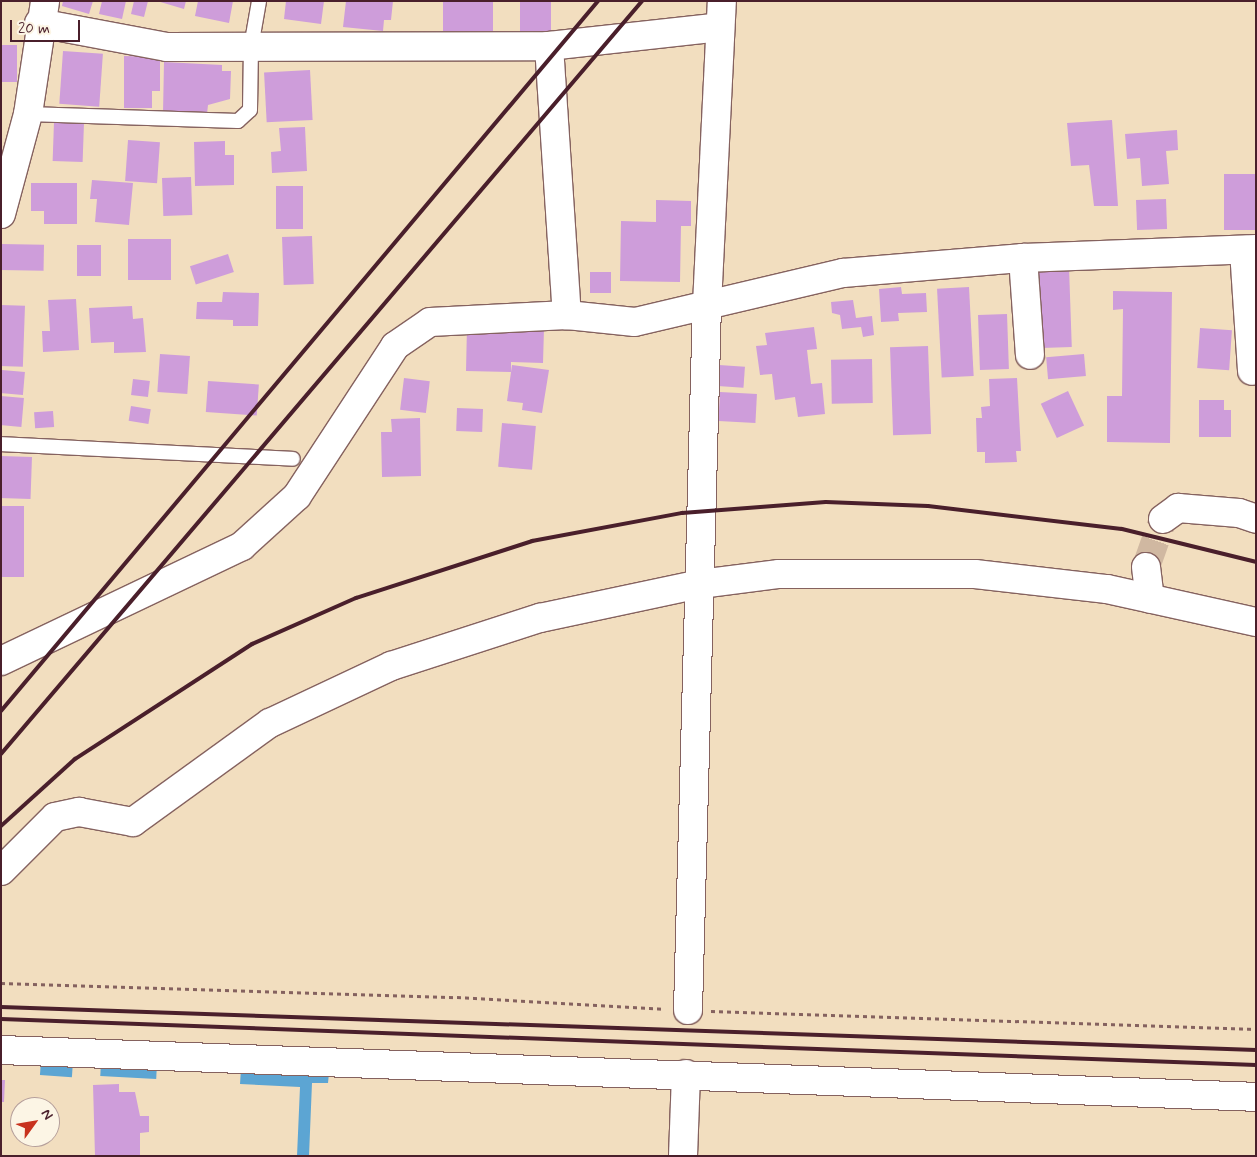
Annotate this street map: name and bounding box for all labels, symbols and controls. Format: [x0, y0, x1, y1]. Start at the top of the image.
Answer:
scale bar [12, 10, 82, 42]
text: 20 m [18, 19, 50, 39]
north arrow [10, 1097, 60, 1147]
text: N [37, 1106, 57, 1123]

